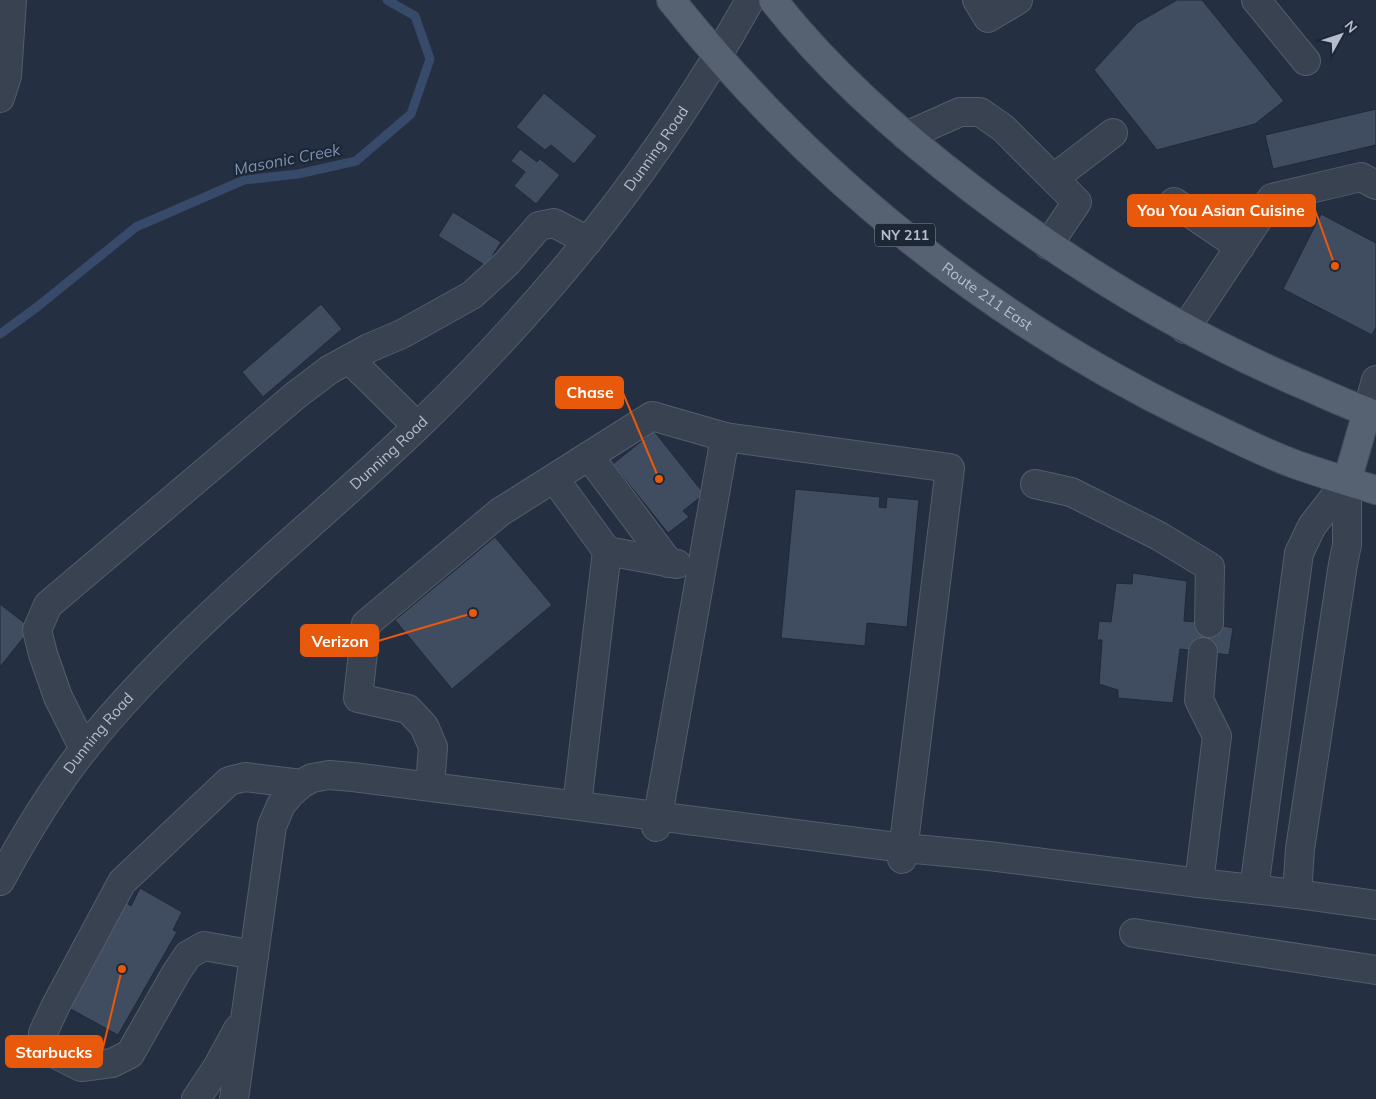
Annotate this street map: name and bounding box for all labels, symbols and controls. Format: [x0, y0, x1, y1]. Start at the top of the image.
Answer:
north arrow [1316, 10, 1366, 60]
text: N [1341, 17, 1361, 36]
street label: Dunning Road [620, 102, 692, 195]
water label: Masonic Creek [232, 139, 343, 179]
callout: You You Asian Cuisine [1128, 195, 1315, 226]
text: You You Asian Cuisine [1136, 200, 1305, 220]
road number: NY 211 [875, 224, 935, 246]
street label: Route 211 East [938, 258, 1036, 334]
callout: Chase [556, 377, 623, 408]
text: Chase [566, 382, 614, 402]
street label: Dunning Road [346, 412, 431, 493]
callout: Verizon [301, 625, 378, 656]
text: Verizon [310, 631, 369, 651]
street label: Dunning Road [59, 688, 137, 777]
callout: Starbucks [6, 1036, 102, 1067]
text: Starbucks [16, 1042, 92, 1062]

